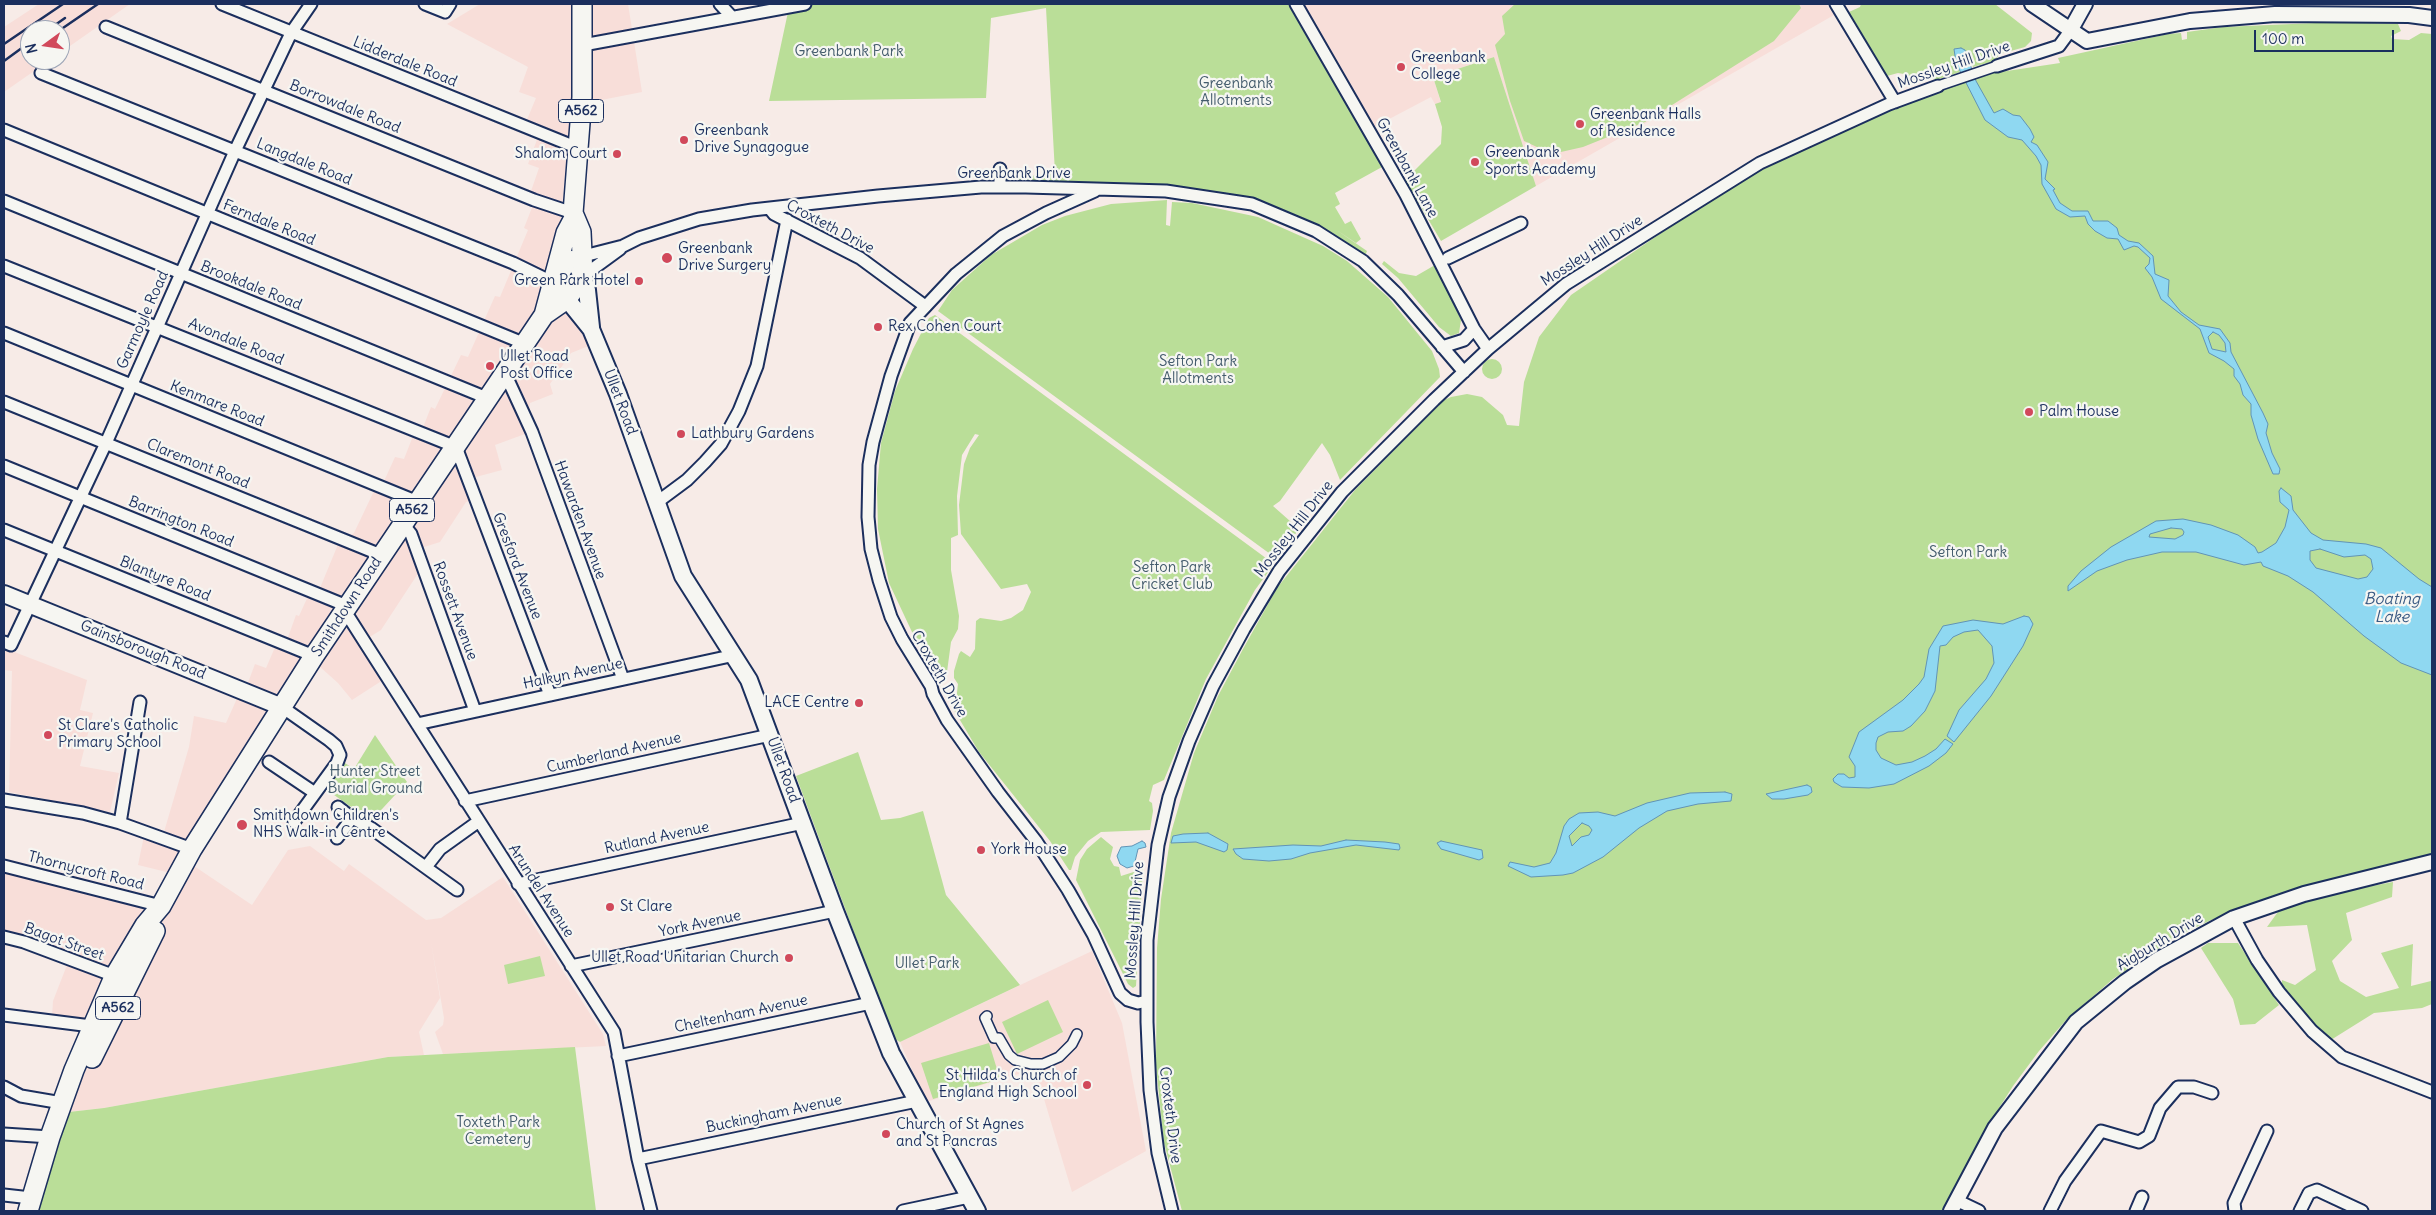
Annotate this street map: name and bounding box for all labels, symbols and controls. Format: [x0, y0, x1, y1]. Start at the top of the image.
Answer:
north arrow [20, 20, 70, 70]
scale bar [2256, 20, 2396, 52]
text: 100 m [2262, 29, 2304, 48]
street label: Lidderdale Road [350, 33, 460, 91]
street label: Mossley Hill Drive [1895, 37, 2013, 93]
text: N [22, 42, 41, 55]
park label: Greenbank Park [794, 43, 904, 61]
place label: Greenbank College [1411, 49, 1486, 84]
marker: Greenbank College [1395, 61, 1407, 73]
park label: Greenbank Allotments [1199, 75, 1273, 110]
street label: Borrowdale Road [287, 77, 403, 137]
road number: A562 [558, 100, 604, 122]
place label: Greenbank Halls of Residence [1590, 106, 1701, 141]
street label: Greenbank Lane [1372, 115, 1442, 221]
marker: Greenbank Halls of Residence [1574, 118, 1586, 130]
place label: Greenbank Drive Synagogue [694, 122, 809, 157]
marker: Greenbank Drive Synagogue [678, 134, 690, 146]
street label: Langdale Road [254, 135, 354, 189]
place label: Greenbank Sports Academy [1485, 144, 1596, 179]
place label: Shalom Court [515, 145, 607, 163]
marker: Shalom Court [611, 148, 623, 160]
marker: Greenbank Sports Academy [1469, 156, 1481, 168]
street label: Greenbank Drive [957, 165, 1071, 183]
street label: Ferndale Road [220, 196, 318, 250]
street label: Croxteth Drive [783, 196, 877, 258]
street label: Mossley Hill Drive [1538, 211, 1646, 291]
place label: Greenbank Drive Surgery [678, 240, 771, 275]
marker: Greenbank Drive Surgery [660, 251, 674, 265]
street label: Brookdale Road [198, 257, 304, 315]
street label: Garmoyle Road [113, 268, 173, 372]
place label: Green Park Hotel [514, 272, 629, 290]
marker: Green Park Hotel [633, 275, 645, 287]
street label: Avondale Road [186, 315, 286, 369]
place label: Rex Cohen Court [888, 318, 1001, 336]
marker: Rex Cohen Court [872, 321, 884, 333]
place label: Ullet Road Post Office [500, 348, 573, 383]
park label: Sefton Park Allotments [1159, 353, 1237, 388]
marker: Ullet Road Post Office [484, 360, 496, 372]
street label: Ullet Road [599, 367, 641, 437]
street label: Kenmare Road [167, 377, 267, 431]
place label: Palm House [2039, 403, 2119, 421]
marker: Palm House [2023, 406, 2035, 418]
place label: Lathbury Gardens [691, 425, 814, 443]
marker: Lathbury Gardens [675, 428, 687, 440]
street label: Claremont Road [144, 435, 252, 493]
street label: Hawarden Avenue [550, 458, 610, 582]
street label: Mossley Hill Drive [1251, 477, 1337, 581]
street label: Barrington Road [126, 493, 236, 551]
road number: A562 [390, 498, 434, 522]
street label: Gresford Avenue [488, 510, 546, 622]
park label: Sefton Park [1929, 544, 2007, 562]
street label: Blantyre Road [117, 553, 213, 605]
street label: Smithdown Road [308, 554, 386, 660]
street label: Rossett Avenue [429, 559, 481, 663]
park label: Sefton Park Cricket Club [1131, 559, 1213, 594]
water label: Boating Lake [2364, 589, 2420, 627]
street label: Gainsborough Road [78, 617, 208, 683]
street label: Croxteth Drive [907, 627, 971, 721]
street label: Halkyn Avenue [522, 655, 624, 693]
place label: LACE Centre [764, 694, 849, 712]
marker: LACE Centre [853, 697, 865, 709]
place label: St Clare's Catholic Primary School [58, 717, 178, 752]
marker: St Clare's Catholic Primary School [42, 729, 54, 741]
street label: Cumberland Avenue [545, 729, 683, 777]
street label: Ullet Road [763, 735, 803, 805]
park label: Hunter Street Burial Ground [327, 763, 423, 798]
place label: Smithdown Children's NHS Walk-in Centre [253, 807, 399, 842]
marker: Smithdown Children's NHS Walk-in Centre [235, 818, 249, 832]
street label: Rutland Avenue [603, 818, 711, 858]
street label: Arundel Avenue [504, 841, 578, 941]
place label: York House [991, 841, 1067, 859]
marker: York House [975, 844, 987, 856]
street label: Thornycroft Road [26, 848, 146, 894]
street label: Mossley Hill Drive [1122, 861, 1148, 979]
place label: St Clare [620, 898, 672, 916]
marker: St Clare [604, 901, 616, 913]
street label: York Avenue [657, 907, 743, 941]
street label: Aigburth Drive [2114, 909, 2206, 975]
street label: Bagot Street [22, 919, 106, 965]
place label: Ullet Road Unitarian Church [591, 949, 779, 967]
marker: Ullet Road Unitarian Church [783, 952, 795, 964]
park label: Ullet Park [895, 955, 959, 973]
street label: Cheltenham Avenue [673, 991, 809, 1037]
road number: A562 [96, 996, 140, 1020]
street label: Croxteth Drive [1155, 1066, 1185, 1164]
place label: St Hilda's Church of England High School [939, 1067, 1077, 1102]
marker: St Hilda's Church of England High School [1081, 1079, 1093, 1091]
street label: Buckingham Avenue [704, 1091, 844, 1137]
park label: Toxteth Park Cemetery [456, 1114, 540, 1149]
place label: Church of St Agnes and St Pancras [896, 1116, 1024, 1151]
marker: Church of St Agnes and St Pancras [880, 1128, 892, 1140]

